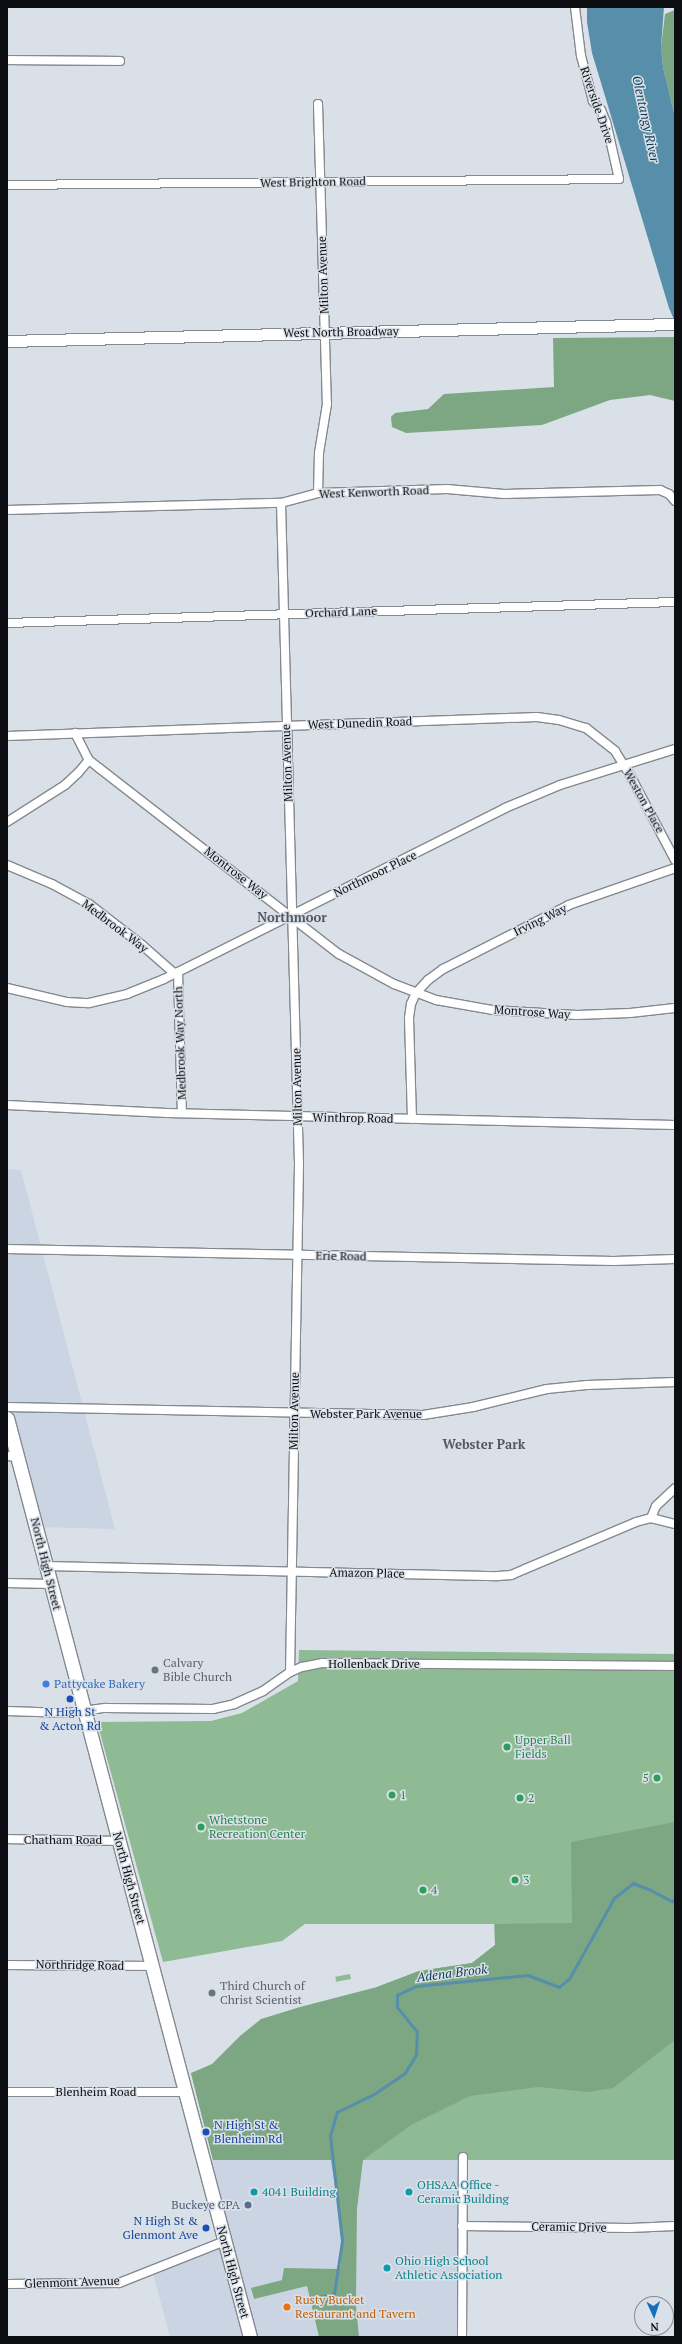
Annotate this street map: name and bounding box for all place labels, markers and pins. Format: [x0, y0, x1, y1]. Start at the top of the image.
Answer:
place label: Calvary Bible Church [163, 1656, 232, 1684]
marker: Calvary Bible Church [150, 1665, 160, 1675]
place label: Pattycake Bakery [54, 1677, 145, 1691]
marker: Pattycake Bakery [41, 1679, 51, 1689]
marker: N High St & Acton Rd [65, 1694, 75, 1704]
place label: N High St & Acton Rd [39, 1705, 101, 1733]
place label: Upper Ball Fields [515, 1733, 571, 1761]
marker: Upper Ball Fields [502, 1742, 512, 1752]
place label: 5 [643, 1771, 649, 1785]
marker: 5 [652, 1773, 662, 1783]
place label: 1 [400, 1788, 406, 1802]
marker: 1 [387, 1790, 397, 1800]
place label: 2 [528, 1791, 534, 1805]
marker: 2 [515, 1793, 525, 1803]
place label: Whetstone Recreation Center [209, 1813, 305, 1841]
marker: Whetstone Recreation Center [196, 1822, 206, 1832]
place label: 3 [523, 1873, 529, 1887]
marker: 3 [510, 1875, 520, 1885]
place label: 4 [431, 1883, 437, 1897]
marker: 4 [418, 1885, 428, 1895]
place label: Third Church of Christ Scientist [220, 1979, 305, 2007]
marker: Third Church of Christ Scientist [207, 1988, 217, 1998]
place label: N High St & Blenheim Rd [214, 2118, 282, 2146]
marker: N High St & Blenheim Rd [201, 2127, 211, 2137]
place label: OHSAA Office - Ceramic Building [417, 2178, 509, 2206]
place label: 4041 Building [262, 2185, 336, 2199]
marker: 4041 Building [249, 2187, 259, 2197]
marker: OHSAA Office - Ceramic Building [404, 2187, 414, 2197]
place label: Buckeye CPA [171, 2198, 240, 2212]
marker: Buckeye CPA [243, 2200, 253, 2210]
place label: N High St & Glenmont Ave [122, 2214, 198, 2242]
marker: N High St & Glenmont Ave [201, 2223, 211, 2233]
place label: Ohio High School Athletic Association [395, 2254, 503, 2282]
marker: Ohio High School Athletic Association [382, 2263, 392, 2273]
place label: Rusty Bucket Restaurant and Tavern [295, 2293, 416, 2321]
marker: Rusty Bucket Restaurant and Tavern [282, 2302, 292, 2312]

